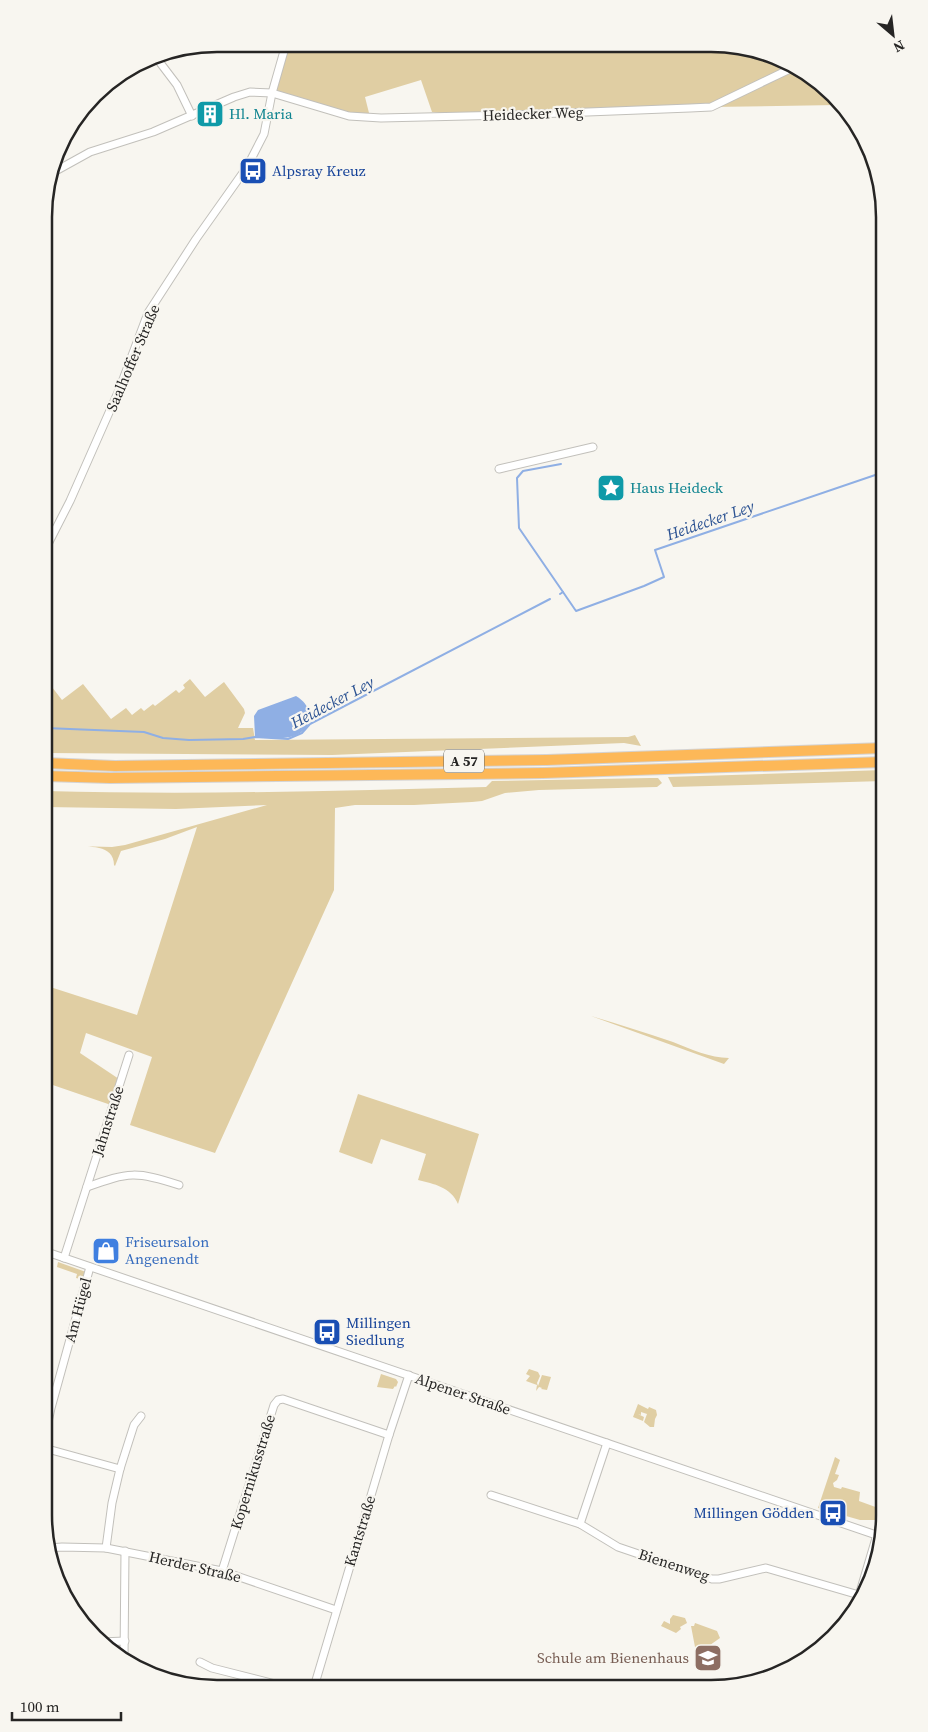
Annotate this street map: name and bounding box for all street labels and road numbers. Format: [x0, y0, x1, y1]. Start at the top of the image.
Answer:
street label: Heidecker Weg [482, 101, 584, 126]
street label: Saalhoffer Straße [100, 301, 165, 415]
road number: A 57 [444, 749, 484, 772]
street label: Jahnstraße [86, 1083, 129, 1160]
street label: Am Hügel [59, 1274, 96, 1345]
street label: Alpener Straße [413, 1367, 514, 1420]
street label: Kopernikusstraße [225, 1411, 280, 1532]
street label: Kantstraße [339, 1493, 380, 1569]
street label: Bienenweg [636, 1543, 713, 1586]
street label: Herder Straße [147, 1546, 244, 1587]

